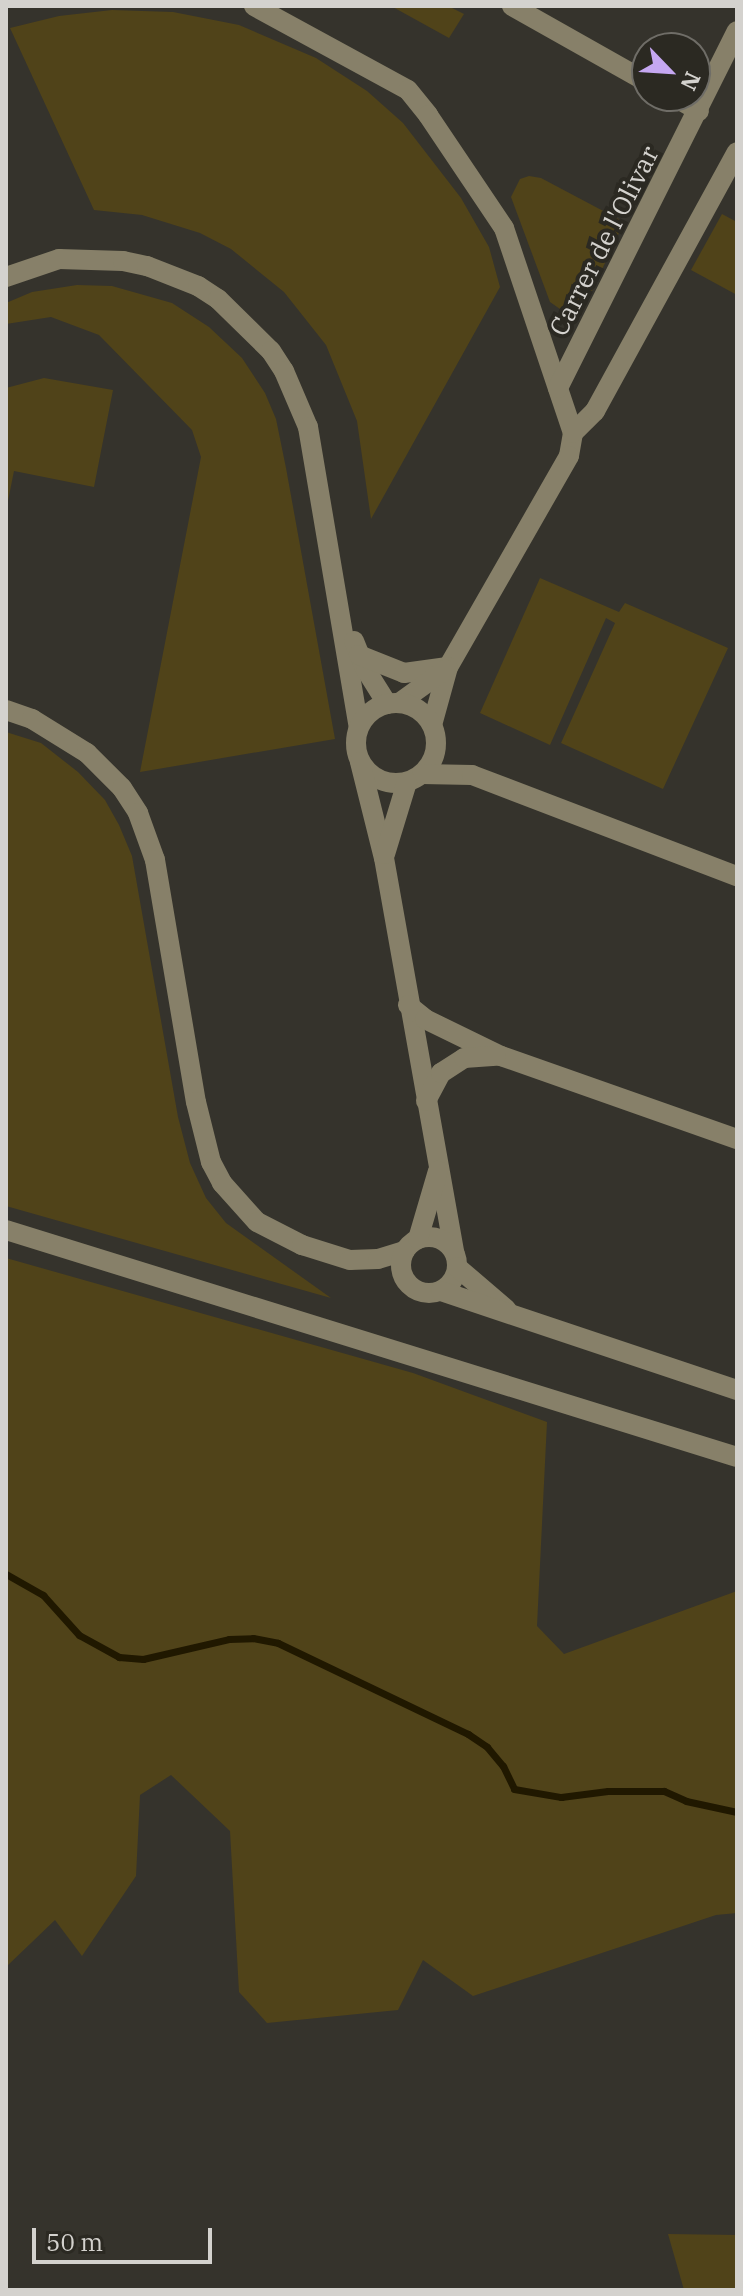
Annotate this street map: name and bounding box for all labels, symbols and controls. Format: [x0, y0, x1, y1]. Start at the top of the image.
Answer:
north arrow [631, 32, 711, 112]
text: N [675, 67, 708, 96]
street label: Carrer de l'Olivar [543, 141, 665, 341]
scale bar [36, 2212, 216, 2262]
text: 50 m [46, 2226, 103, 2258]

